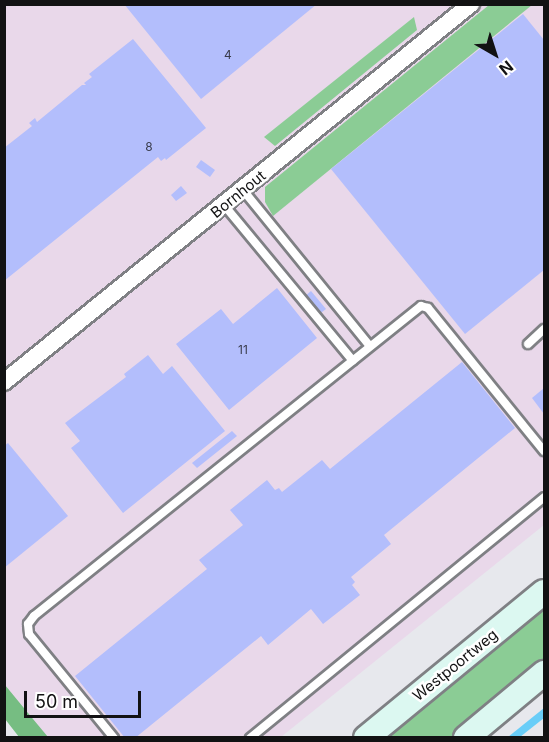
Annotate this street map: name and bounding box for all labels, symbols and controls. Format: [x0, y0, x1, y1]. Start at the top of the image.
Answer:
north arrow [465, 24, 525, 84]
house number: 4 [224, 48, 232, 62]
text: N [495, 56, 517, 80]
house number: 8 [145, 140, 153, 154]
street label: Bornhout [207, 166, 269, 222]
house number: 11 [238, 343, 248, 357]
street label: Westpoortweg [409, 625, 501, 705]
scale bar [27, 679, 144, 717]
text: 50 m [35, 691, 78, 712]

